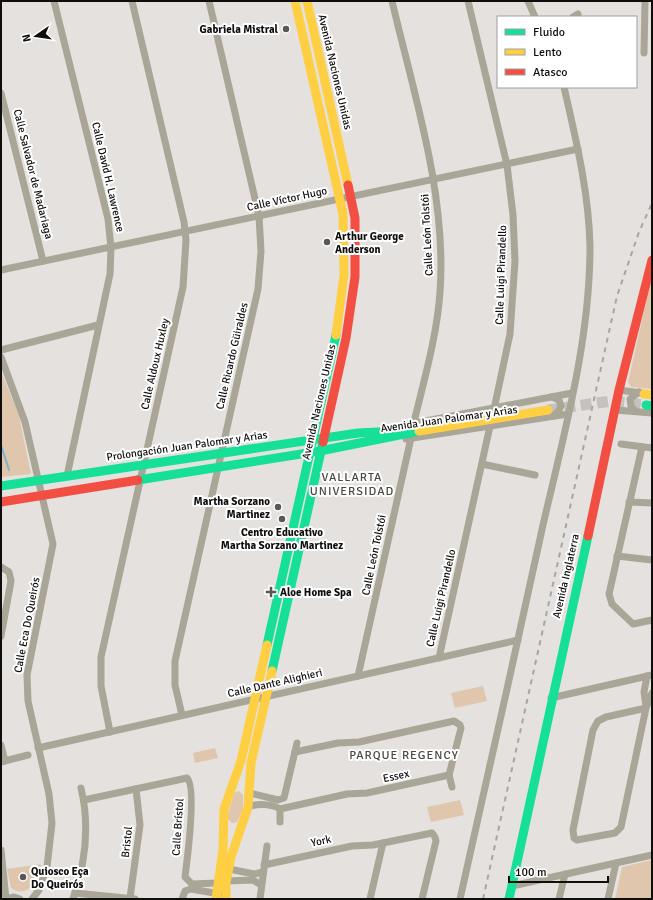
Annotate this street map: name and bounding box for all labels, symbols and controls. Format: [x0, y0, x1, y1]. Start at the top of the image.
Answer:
street label: Avenida Naciones Unidas [315, 13, 355, 131]
north arrow [16, 16, 56, 56]
legend [497, 16, 637, 88]
place label: Gabriela Mistral [200, 23, 279, 36]
marker: Gabriela Mistral [281, 24, 291, 34]
text: Fluido [533, 25, 565, 40]
text: N [20, 33, 34, 43]
text: Lento [533, 45, 562, 60]
text: Atasco [533, 65, 568, 80]
street label: Calle Salvador de Madariaga [11, 108, 56, 241]
street label: Calle David H. Lawrence [89, 121, 127, 233]
street label: Calle Víctor Hugo [246, 184, 329, 214]
street label: Calle León Tolstói [418, 194, 436, 276]
street label: Calle Luigi Pirandello [493, 225, 509, 325]
place label: Arthur George Anderson [335, 230, 404, 256]
marker: Arthur George Anderson [322, 237, 332, 247]
street label: Calle Ricardo Güiraldes [213, 301, 251, 411]
street label: Calle Aldoux Huxley [138, 316, 172, 411]
street label: Avenida Naciones Unidas [299, 343, 339, 461]
street label: Avenida Juan Palomar y Arias [380, 403, 518, 435]
street label: Prolongación Juan Palomar y Arias [106, 428, 268, 464]
district label: VALLARTA UNIVERSIDAD [310, 470, 394, 499]
place label: Martha Sorzano Martinez [194, 495, 270, 521]
marker: Martha Sorzano Martinez [273, 502, 283, 512]
street label: Calle León Tolstói [359, 513, 389, 597]
marker: Centro Educativo Martha Sorzano Martinez [277, 514, 287, 524]
place label: Centro Educativo Martha Sorzano Martinez [221, 526, 343, 552]
street label: Avenida Inglaterra [550, 532, 582, 620]
street label: Calle Luigi Pirandello [423, 548, 459, 648]
street label: Calle Eca Do Queirós [11, 576, 43, 674]
marker: Aloe Home Spa [265, 586, 277, 598]
place label: Aloe Home Spa [280, 586, 352, 599]
street label: Calle Dante Alighieri [226, 666, 324, 700]
district label: PARQUE REGENCY [349, 748, 459, 763]
street label: Essex [382, 767, 410, 785]
street label: Calle Brístol [170, 798, 186, 856]
street label: Bristol [119, 826, 135, 858]
street label: York [310, 832, 333, 849]
scale bar [509, 858, 608, 884]
place label: Quiosco Eça Do Queirós [31, 865, 89, 891]
text: 100 m [515, 865, 547, 880]
marker: Quiosco Eça Do Queirós [18, 872, 28, 882]

